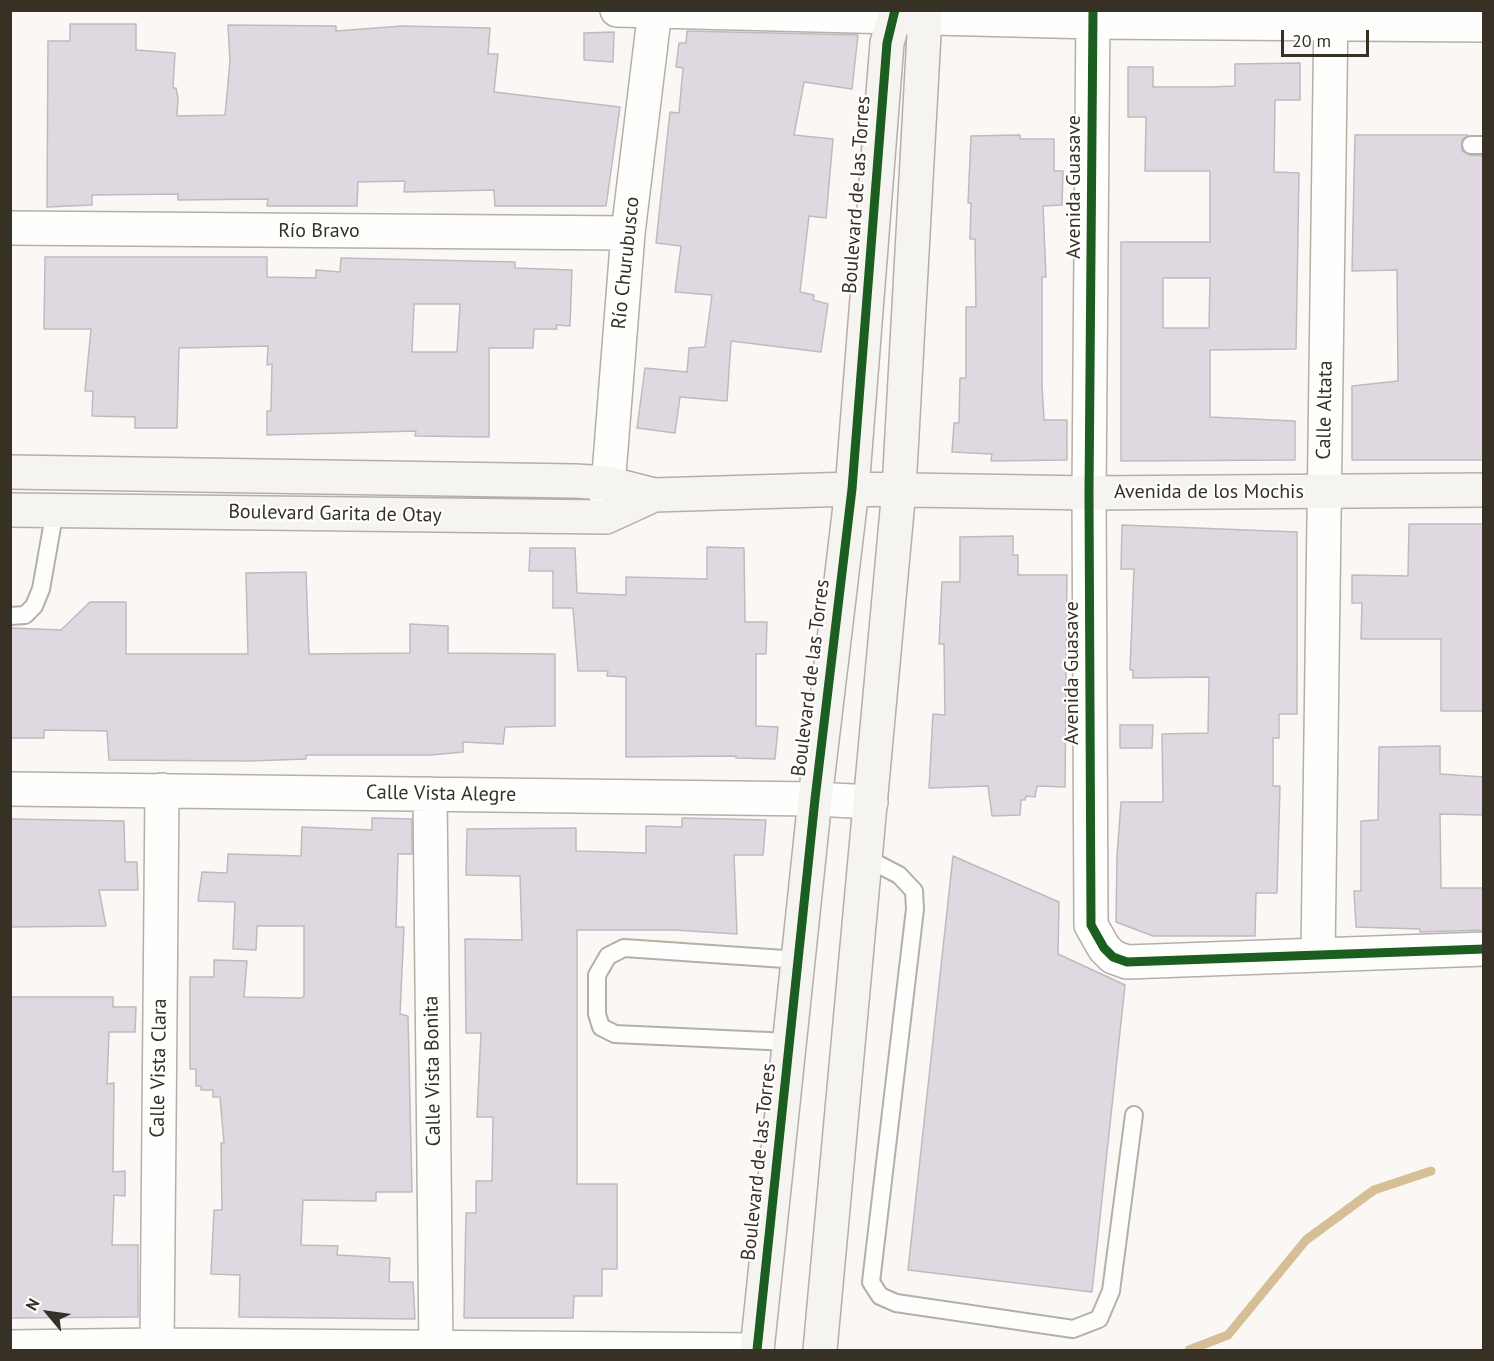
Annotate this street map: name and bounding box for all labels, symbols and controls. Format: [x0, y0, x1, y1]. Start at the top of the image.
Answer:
scale bar [1284, 18, 1372, 56]
text: 20 m [1292, 29, 1331, 52]
street label: Boulevard de las Torres [838, 95, 876, 295]
street label: Avenida Guasave [1062, 115, 1086, 259]
street label: Río Churubusco [607, 196, 645, 330]
street label: Río Bravo [278, 219, 360, 243]
street label: Calle Altata [1312, 360, 1338, 460]
street label: Avenida de los Mochis [1114, 480, 1304, 504]
street label: Boulevard Garita de Otay [228, 500, 442, 528]
street label: Boulevard de las Torres [787, 578, 835, 778]
street label: Avenida Guasave [1060, 601, 1084, 745]
street label: Calle Vista Alegre [366, 781, 516, 807]
street label: Calle Vista Bonita [420, 995, 446, 1147]
street label: Calle Vista Clara [146, 998, 172, 1138]
street label: Boulevard de las Torres [737, 1062, 781, 1262]
north arrow [18, 1283, 78, 1343]
text: N [21, 1295, 44, 1314]

